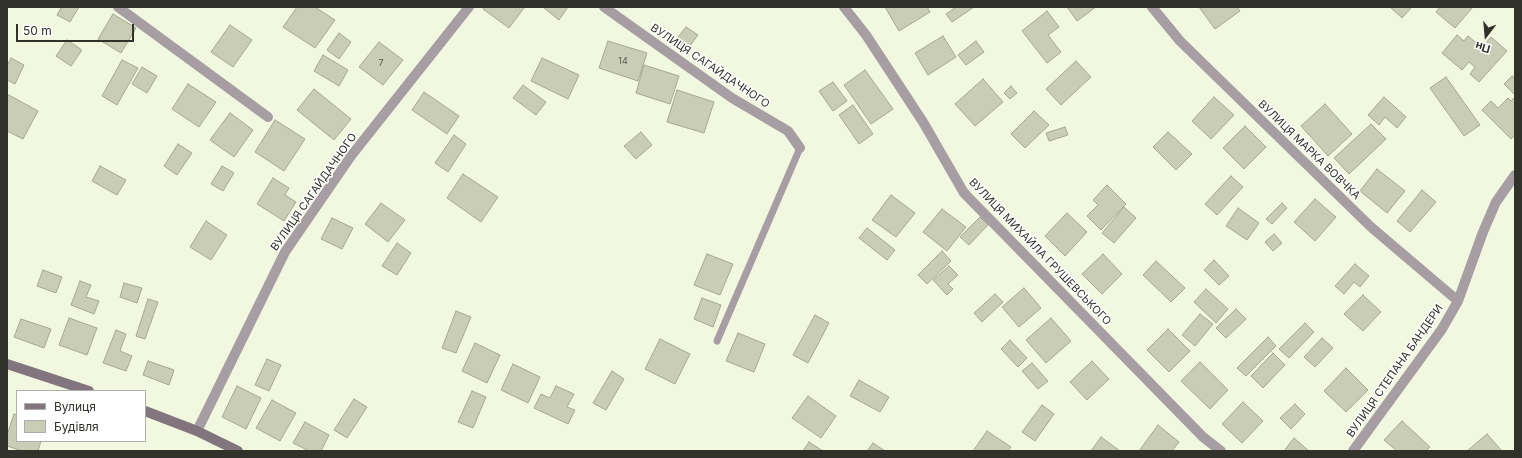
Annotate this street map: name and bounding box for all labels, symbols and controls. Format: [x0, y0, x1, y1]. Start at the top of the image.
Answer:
scale bar [18, 16, 136, 42]
north arrow [1466, 16, 1506, 56]
street label: ВУЛИЦЯ САГАЙДАЧНОГО [648, 21, 772, 111]
text: 50 m [23, 23, 52, 38]
text: Пн [1474, 39, 1492, 56]
house number: 14 [618, 56, 628, 66]
house number: 7 [378, 58, 384, 68]
street label: ВУЛИЦЯ МАРКА ВОВЧКА [1255, 98, 1363, 202]
street label: ВУЛИЦЯ САГАЙДАЧНОГО [268, 131, 360, 253]
street label: ВУЛИЦЯ МИХАЙЛА ГРУШЕВСЬКОГО [966, 176, 1114, 328]
street label: ВУЛИЦЯ СТЕПАНА БАНДЕРИ [1344, 302, 1446, 440]
legend [16, 390, 146, 442]
text: Вулиця [54, 399, 96, 414]
text: Будівля [54, 419, 99, 434]

